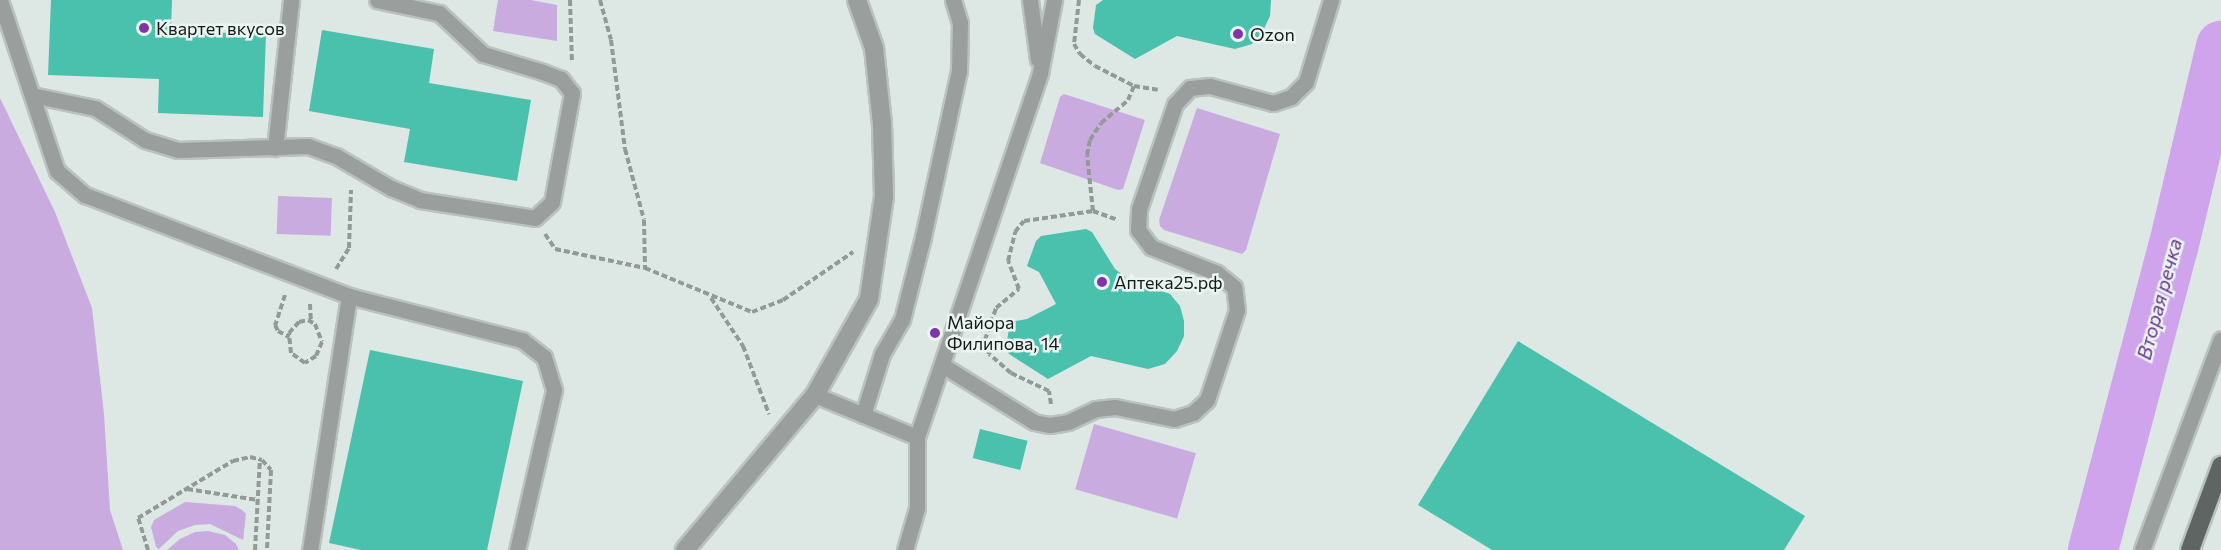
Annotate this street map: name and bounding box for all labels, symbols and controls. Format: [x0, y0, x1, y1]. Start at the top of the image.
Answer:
place label: Квартет вкусов [156, 17, 284, 39]
marker: Квартет вкусов [137, 21, 151, 35]
place label: Ozon [1250, 23, 1295, 45]
marker: Ozon [1231, 27, 1245, 41]
water label: Вторая речка [2131, 236, 2187, 362]
place label: Аптека25.рф [1114, 271, 1222, 293]
marker: Аптека25.рф [1095, 275, 1109, 289]
place label: Майора Филипова, 14 [947, 312, 1059, 354]
marker: Майора Филипова, 14 [928, 326, 942, 340]

